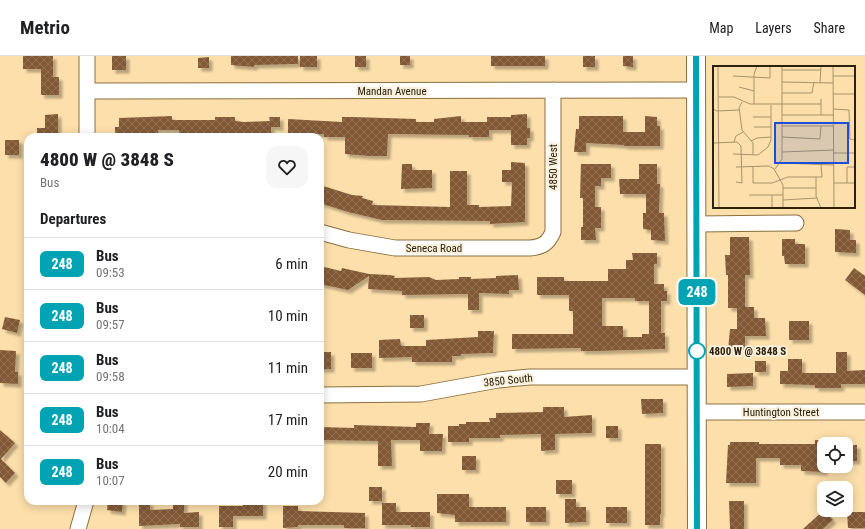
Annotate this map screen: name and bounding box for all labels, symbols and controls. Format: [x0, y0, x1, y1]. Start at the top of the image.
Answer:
text: Metrio [20, 16, 70, 39]
text: Map [709, 20, 733, 36]
text: Layers [755, 20, 792, 36]
text: Share [814, 20, 845, 36]
inset map [713, 66, 855, 208]
street label: Mandan Avenue [357, 85, 427, 98]
street label: 4850 West [547, 144, 560, 190]
button: heart [266, 146, 308, 188]
text: 4800 W @ 3848 S [40, 148, 174, 171]
text: Bus [40, 175, 59, 190]
text: Departures [40, 210, 106, 228]
street label: Seneca Road [406, 242, 462, 255]
text: Bus [96, 247, 119, 265]
text: 6 min [275, 255, 308, 273]
text: 248 [51, 256, 73, 272]
text: 09:53 [96, 265, 125, 280]
line badge: 248 [674, 279, 720, 305]
text: 248 [686, 284, 708, 300]
text: Bus [96, 299, 119, 317]
text: 10 min [268, 307, 308, 325]
text: 248 [51, 308, 73, 324]
text: 09:57 [96, 317, 125, 332]
marker: 4800 W @ 3848 S [688, 342, 706, 360]
place label: 4800 W @ 3848 S [709, 345, 786, 358]
text: Bus [96, 351, 119, 369]
text: 11 min [268, 359, 308, 377]
text: 248 [51, 360, 73, 376]
text: 09:58 [96, 369, 125, 384]
street label: 3850 South [483, 371, 533, 390]
text: Bus [96, 403, 119, 421]
street label: Huntington Street [743, 406, 819, 419]
text: 17 min [268, 411, 308, 429]
text: 248 [51, 412, 73, 428]
text: 10:04 [96, 421, 125, 436]
map controls [817, 437, 853, 517]
button: locate [817, 437, 853, 473]
text: Bus [96, 455, 119, 473]
text: 20 min [268, 463, 308, 481]
text: 248 [51, 464, 73, 480]
text: 10:07 [96, 473, 125, 488]
button: layers [817, 481, 853, 517]

